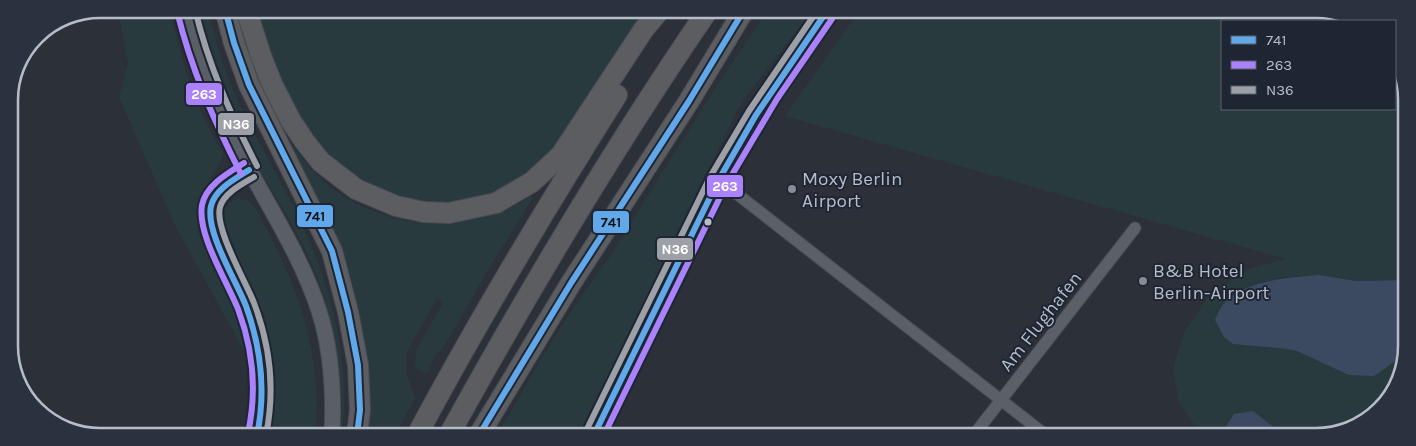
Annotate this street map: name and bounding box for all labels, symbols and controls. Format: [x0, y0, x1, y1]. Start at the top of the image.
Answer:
legend [1221, 20, 1396, 110]
text: 741 [1266, 31, 1286, 49]
text: 263 [1266, 56, 1292, 74]
text: N36 [1266, 81, 1294, 99]
line badge: 263 [185, 82, 223, 106]
text: 263 [191, 86, 217, 103]
line badge: N36 [217, 112, 255, 136]
text: N36 [222, 116, 250, 133]
place label: Moxy Berlin Airport [802, 168, 902, 212]
line badge: 263 [706, 174, 744, 198]
text: 263 [712, 178, 738, 195]
marker: Moxy Berlin Airport [786, 183, 798, 195]
line badge: 741 [296, 204, 334, 228]
text: 741 [305, 208, 325, 225]
line badge: 741 [592, 210, 630, 234]
text: 741 [601, 214, 621, 231]
unlabelled marker [703, 217, 713, 227]
line badge: N36 [656, 237, 694, 261]
text: N36 [661, 241, 689, 258]
place label: B&B Hotel Berlin-Airport [1153, 260, 1269, 304]
street label: Am Flughafen [995, 267, 1087, 376]
marker: B&B Hotel Berlin-Airport [1137, 275, 1149, 287]

